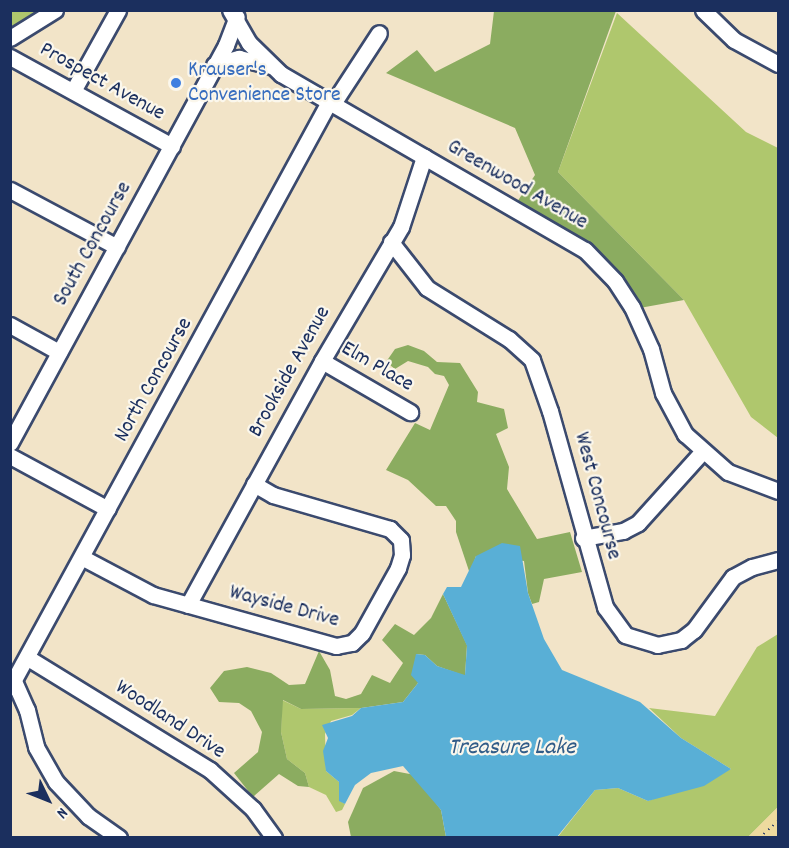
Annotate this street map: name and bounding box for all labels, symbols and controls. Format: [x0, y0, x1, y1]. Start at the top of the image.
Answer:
street label: Prospect Avenue [35, 37, 169, 127]
place label: Krauser's Convenience Store [188, 57, 341, 108]
marker: Krauser's Convenience Store [169, 76, 183, 90]
street label: Greenwood Avenue [442, 134, 592, 236]
street label: South Concourse [48, 177, 138, 311]
street label: Brookside Avenue [243, 302, 337, 442]
street label: North Concourse [109, 313, 199, 447]
street label: Elm Place [336, 336, 418, 398]
street label: West Concourse [567, 429, 627, 563]
street label: Wayside Drive [226, 580, 342, 634]
street label: Woodland Drive [110, 675, 230, 765]
water label: Treasure Lake [448, 735, 576, 763]
north arrow [18, 770, 78, 830]
text: N [50, 802, 73, 823]

